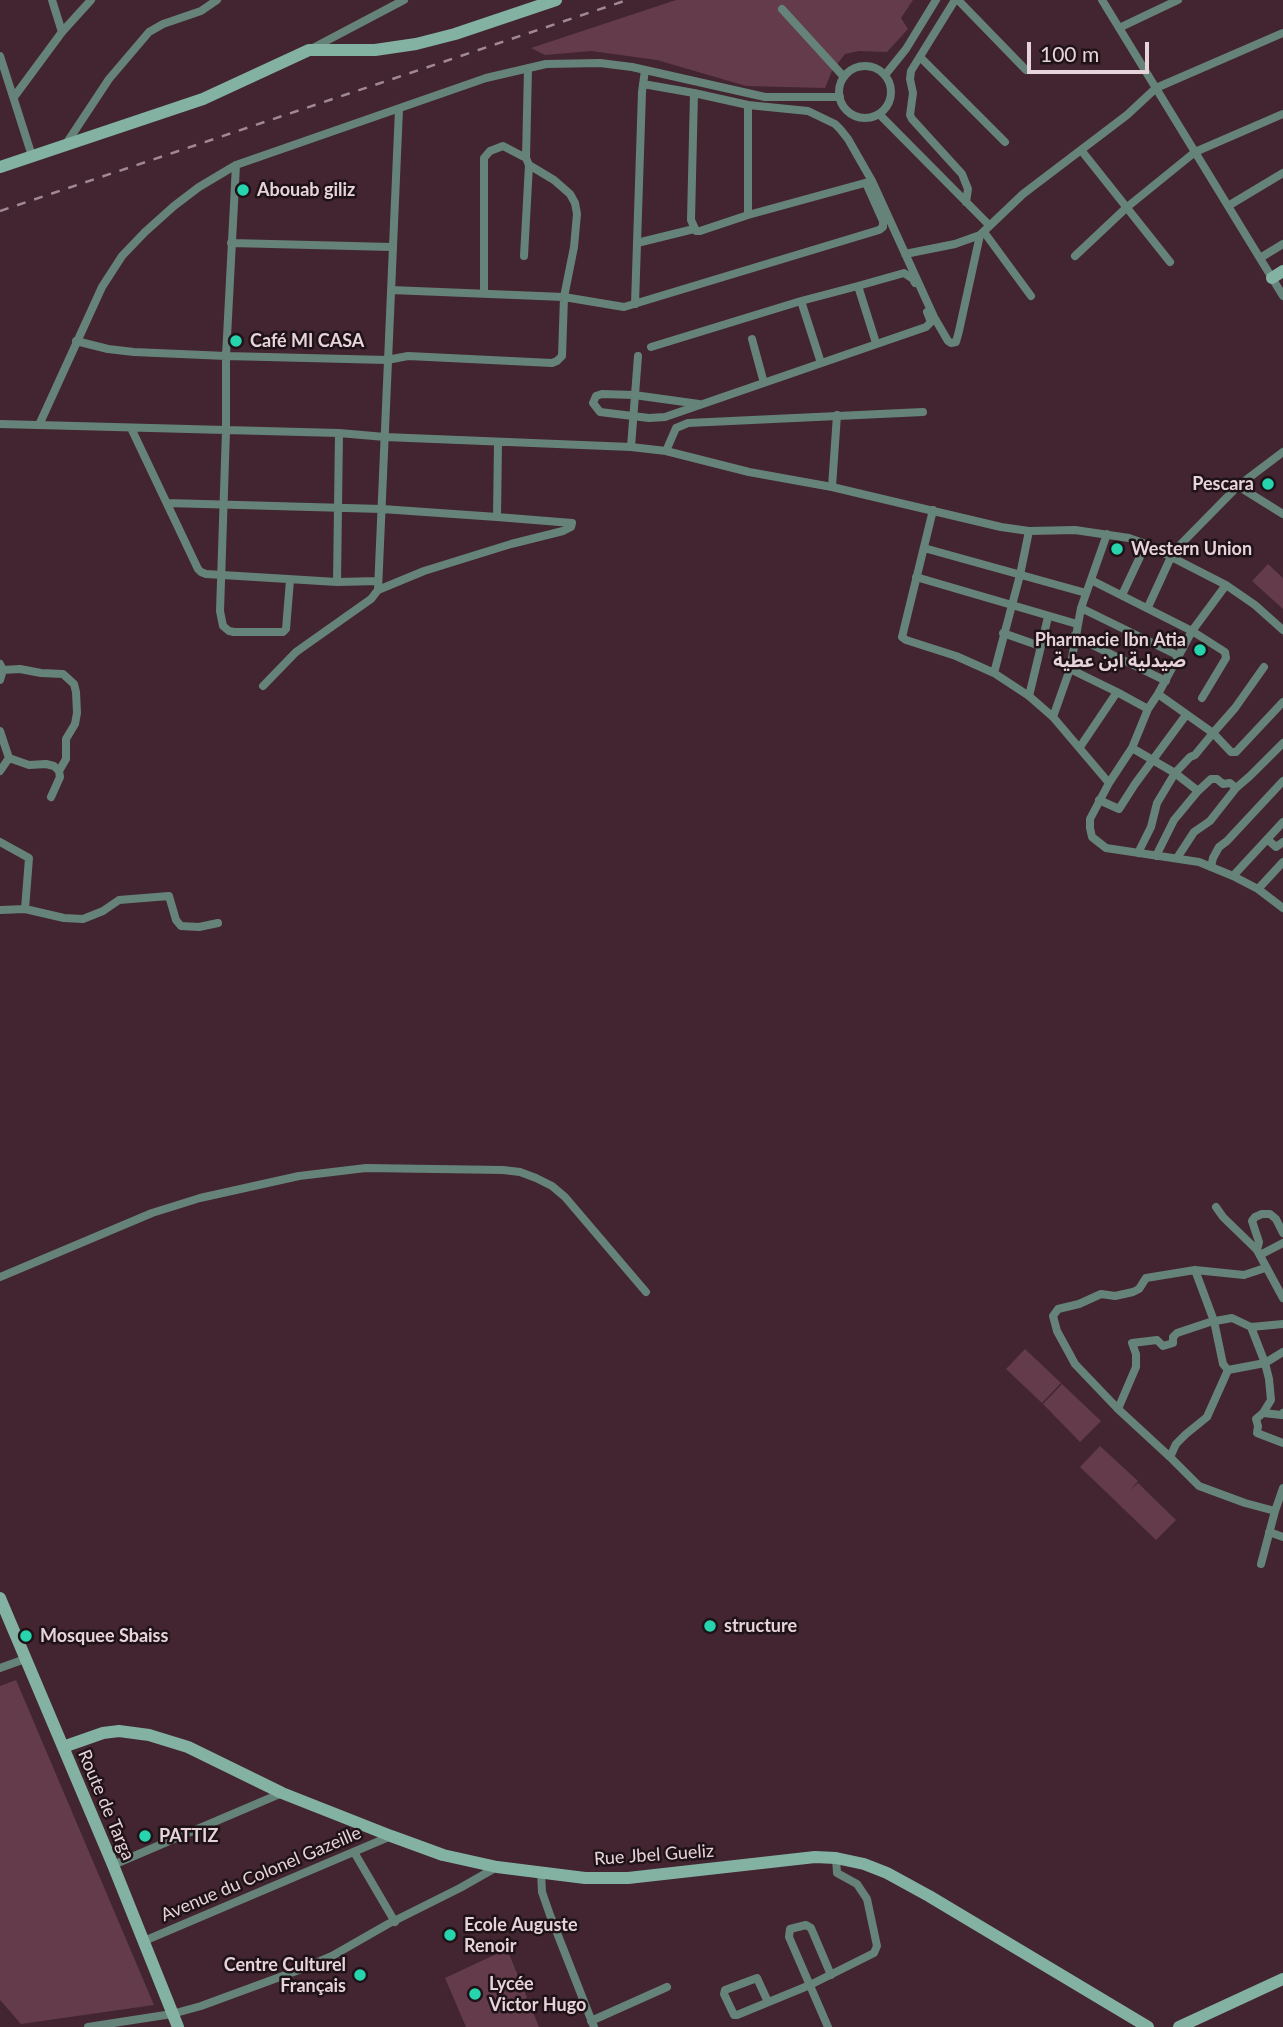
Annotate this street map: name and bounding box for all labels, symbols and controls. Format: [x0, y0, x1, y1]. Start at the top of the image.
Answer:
scale bar [1031, 28, 1154, 72]
text: 100 m [1040, 41, 1099, 66]
place label: Abouab giliz [257, 179, 355, 201]
marker: Abouab giliz [235, 182, 251, 198]
place label: Café MI CASA [250, 330, 364, 352]
marker: Café MI CASA [228, 333, 244, 349]
place label: Pescara [1192, 473, 1254, 495]
marker: Pescara [1260, 476, 1276, 492]
place label: Western Union [1131, 538, 1252, 560]
marker: Western Union [1109, 541, 1125, 557]
place label: Pharmacie Ibn Atia صيدلية ابن عطية [1035, 629, 1186, 672]
marker: Pharmacie Ibn Atia صيدلية ابن عطية [1192, 642, 1208, 658]
place label: structure [724, 1615, 797, 1637]
marker: structure [702, 1618, 718, 1634]
place label: Mosquee Sbaiss [40, 1625, 168, 1647]
marker: Mosquee Sbaiss [18, 1628, 34, 1644]
street label: Route de Targa [73, 1747, 139, 1863]
street label: Avenue du Colonel Gazeille [158, 1822, 364, 1926]
place label: PATTIZ [159, 1825, 218, 1847]
marker: PATTIZ [137, 1828, 153, 1844]
street label: Rue Jbel Gueliz [593, 1840, 715, 1870]
place label: Ecole Auguste Renoir [464, 1914, 578, 1956]
marker: Ecole Auguste Renoir [442, 1927, 458, 1943]
place label: Centre Culturel Français [224, 1954, 346, 1996]
marker: Centre Culturel Français [352, 1967, 368, 1983]
place label: Lycée Victor Hugo [489, 1973, 586, 2016]
marker: Lycée Victor Hugo [467, 1986, 483, 2002]

